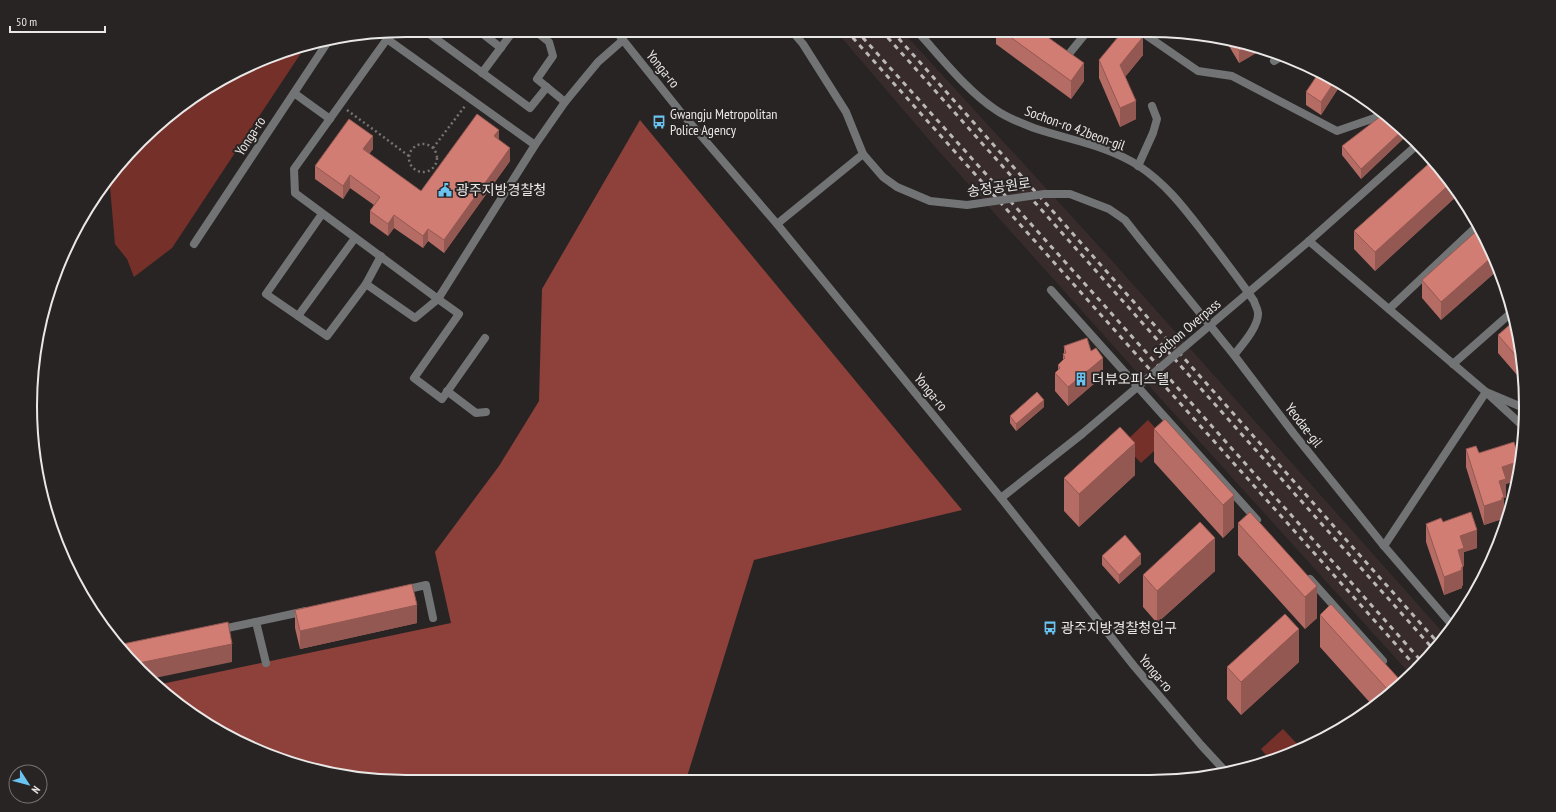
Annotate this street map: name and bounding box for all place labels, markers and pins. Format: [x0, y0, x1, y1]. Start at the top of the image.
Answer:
place label: Gwangju Metropolitan Police Agency [670, 105, 777, 139]
bus stop icon: Gwangju Metropolitan Police Agency [651, 114, 667, 130]
place label: 광주지방경찰청 [456, 181, 546, 199]
public building icon: 광주지방경찰청 [437, 182, 453, 198]
place label: 더뷰오피스텔 [1092, 370, 1169, 388]
building icon: 더뷰오피스텔 [1073, 371, 1089, 387]
place label: 광주지방경찰청입구 [1061, 619, 1177, 637]
bus stop icon: 광주지방경찰청입구 [1042, 620, 1058, 636]

